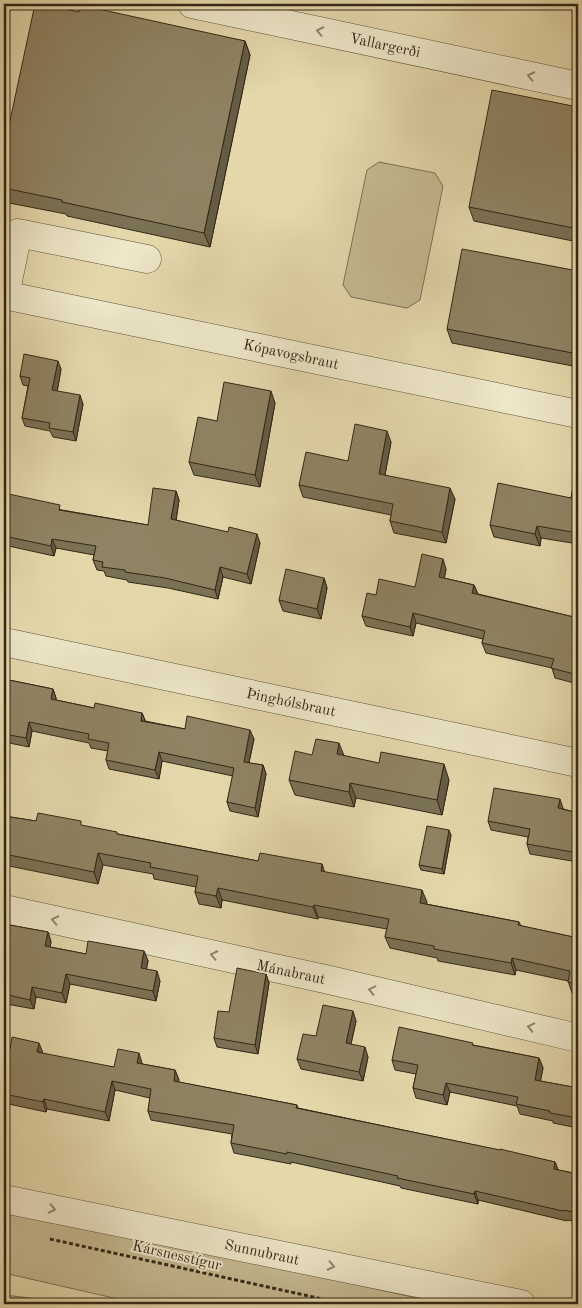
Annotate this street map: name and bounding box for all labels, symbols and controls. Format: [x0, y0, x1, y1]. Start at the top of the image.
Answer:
one-way arrow [316, 26, 325, 37]
street label: Vallargerði [348, 32, 422, 61]
one-way arrow [526, 71, 535, 81]
street label: Kópavogsbraut [242, 338, 340, 373]
street label: Þinghólsbraut [245, 687, 337, 720]
one-way arrow [51, 915, 60, 926]
one-way arrow [209, 950, 218, 961]
street label: Mánabraut [255, 959, 326, 988]
one-way arrow [368, 985, 377, 996]
one-way arrow [526, 1022, 535, 1033]
one-way arrow [47, 1203, 56, 1213]
street label: Sunnubraut [223, 1238, 300, 1269]
street label: Kársnesstígur [131, 1239, 223, 1274]
one-way arrow [326, 1260, 335, 1270]

